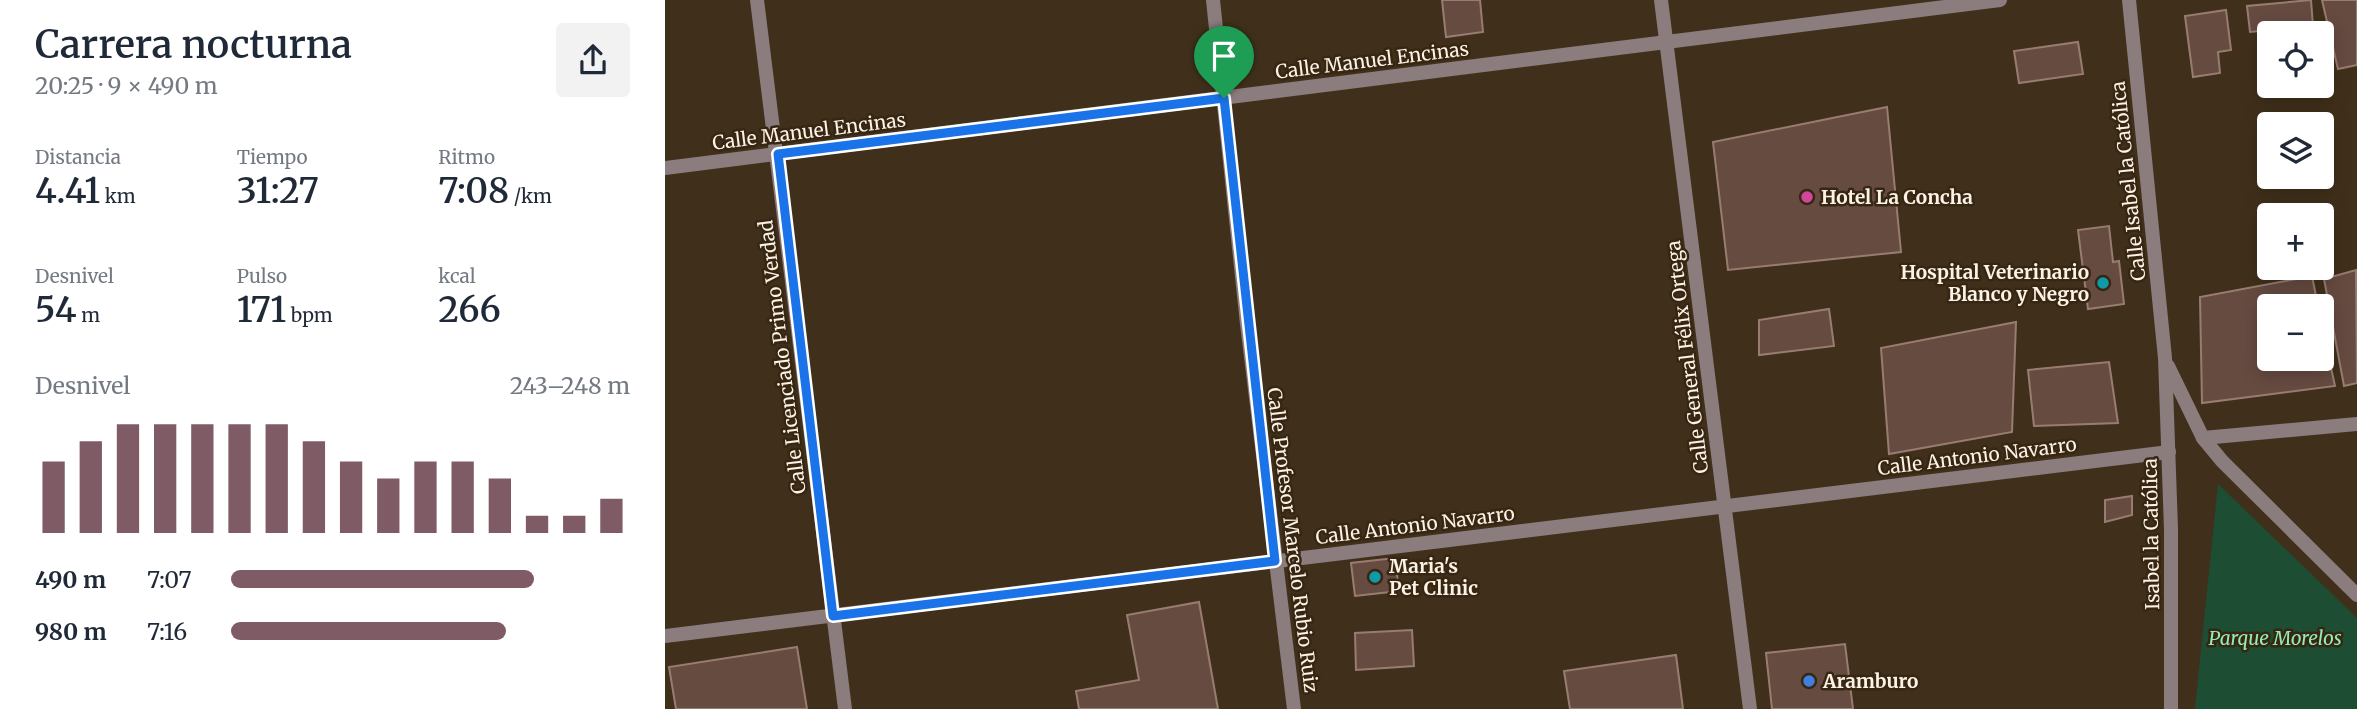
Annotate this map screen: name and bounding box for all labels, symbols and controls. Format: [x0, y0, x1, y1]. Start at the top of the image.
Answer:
text: Carrera nocturna [35, 21, 352, 68]
map controls [2257, 21, 2334, 371]
button: locate [2257, 21, 2334, 98]
button: share [556, 23, 630, 97]
pin [1194, 26, 1254, 98]
street label: Calle Manuel Encinas [1274, 36, 1470, 84]
icon: arrive [1205, 37, 1243, 75]
text: 20:25 · 9 × 490 m [35, 71, 218, 100]
street label: Calle Isabel la Católica [2106, 80, 2150, 282]
street label: Calle Manuel Encinas [711, 107, 907, 155]
button: layers [2257, 112, 2334, 189]
text: Distancia [35, 145, 121, 169]
text: Tiempo [237, 145, 308, 169]
text: Ritmo [438, 145, 495, 169]
text: 4.41 [35, 169, 100, 213]
text: 31:27 [237, 169, 319, 213]
text: 7:08 [438, 169, 509, 213]
text: km [100, 184, 136, 208]
text: /km [509, 184, 552, 208]
place label: Hotel La Concha [1821, 185, 1973, 209]
marker: Hotel La Concha [1799, 189, 1815, 205]
button: + [2257, 203, 2334, 280]
street label: Calle Licenciado Primo Verdad [753, 219, 811, 495]
street label: Calle General Félix Ortega [1661, 239, 1713, 475]
place label: Hospital Veterinario Blanco y Negro [1900, 260, 2089, 306]
text: Desnivel [35, 264, 114, 288]
text: Pulso [237, 264, 287, 288]
text: kcal [438, 264, 476, 288]
marker: Hospital Veterinario Blanco y Negro [2095, 275, 2111, 291]
text: 54 [35, 288, 77, 332]
text: 171 [237, 288, 286, 332]
text: 266 [438, 288, 501, 332]
button: − [2257, 294, 2334, 371]
text: m [77, 303, 100, 327]
text: bpm [286, 303, 333, 327]
text: Desnivel [35, 371, 130, 400]
text: 243–248 m [510, 371, 630, 400]
street label: Calle Profesor Marcelo Rubio Ruiz [1262, 386, 1324, 694]
street label: Calle Antonio Navarro [1876, 432, 2078, 480]
street label: Isabel la Católica [2138, 458, 2164, 610]
street label: Calle Antonio Navarro [1314, 501, 1516, 549]
place label: Maria's Pet Clinic [1389, 554, 1478, 600]
text: 490 m [35, 565, 106, 594]
text: 7:07 [147, 565, 192, 594]
marker: Maria's Pet Clinic [1367, 569, 1383, 585]
text: 980 m [35, 617, 107, 646]
text: 7:16 [147, 617, 187, 646]
park label: Parque Morelos [2208, 626, 2342, 650]
place label: Aramburo [1822, 669, 1918, 693]
marker: Aramburo [1801, 673, 1817, 689]

